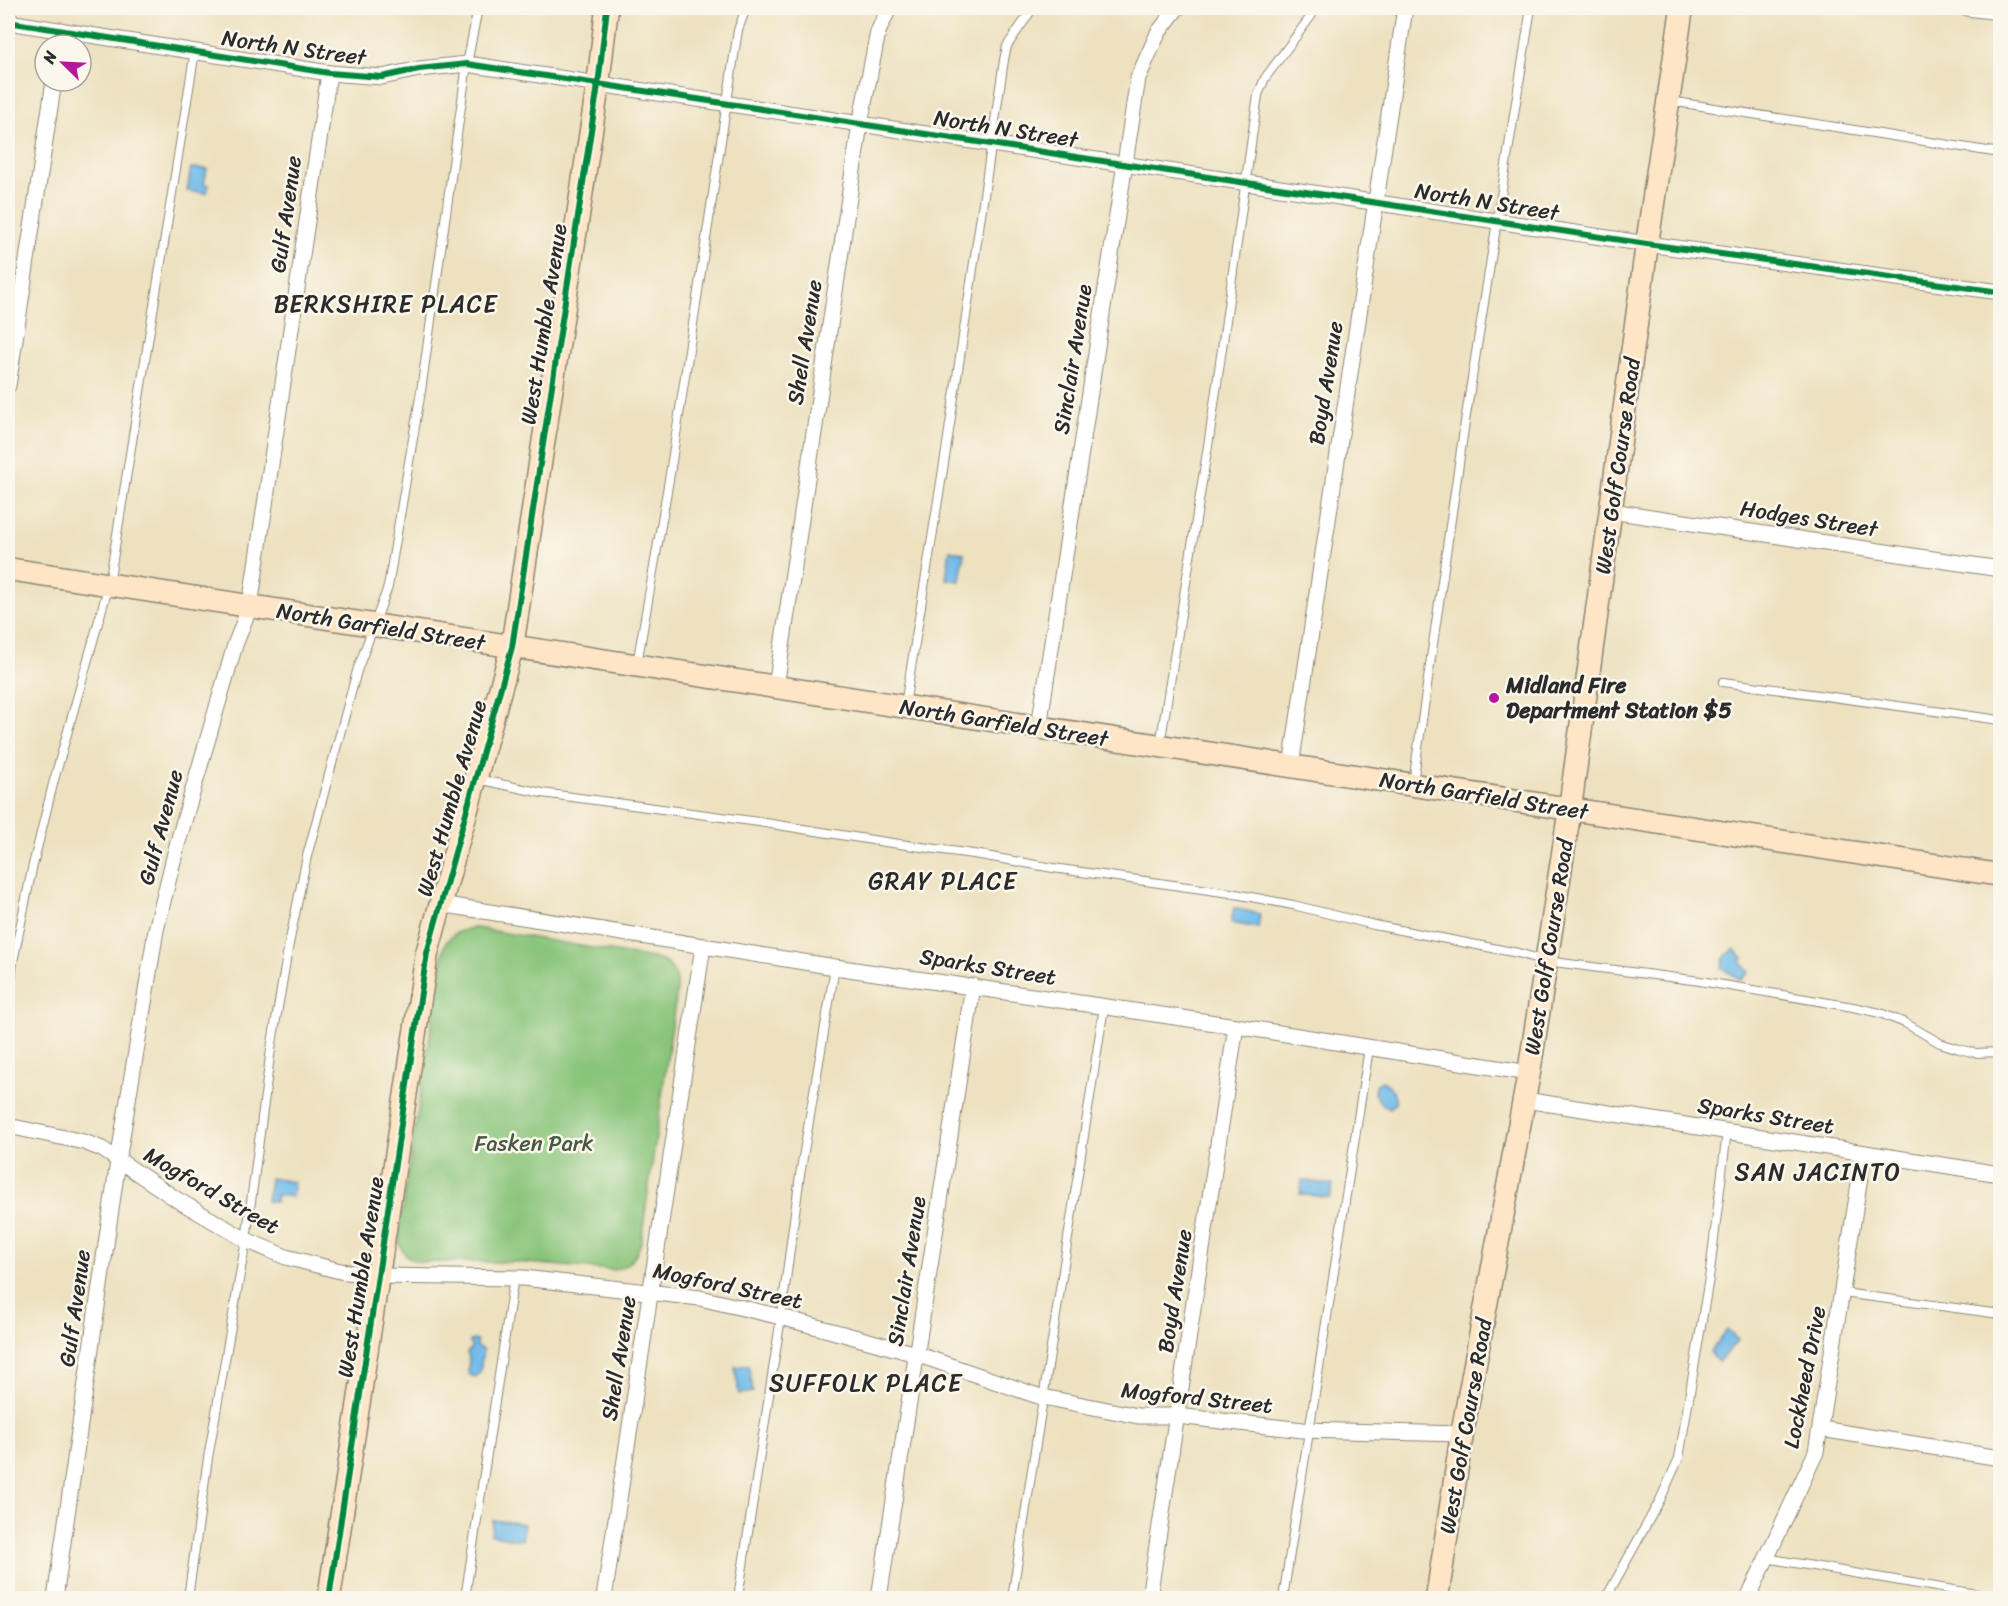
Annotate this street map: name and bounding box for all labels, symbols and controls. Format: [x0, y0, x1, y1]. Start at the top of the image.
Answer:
street label: North N Street [219, 18, 370, 77]
north arrow [33, 33, 93, 93]
text: N [34, 45, 66, 69]
street label: North N Street [931, 98, 1082, 159]
street label: Gulf Avenue [258, 153, 313, 275]
street label: North N Street [1412, 171, 1563, 232]
street label: West Humble Avenue [508, 220, 579, 427]
street label: Shell Avenue [775, 277, 834, 407]
street label: Sinclair Avenue [1041, 281, 1104, 437]
district label: BERKSHIRE PLACE [274, 283, 498, 325]
street label: Boyd Avenue [1296, 318, 1355, 448]
street label: West Golf Course Road [1583, 354, 1652, 577]
street label: Hodges Street [1737, 488, 1882, 549]
street label: North Garfield Street [274, 591, 489, 662]
place label: Midland Fire Department Station $5 [1505, 666, 1732, 730]
street label: North Garfield Street [897, 687, 1112, 758]
marker: Midland Fire Department Station $5 [1487, 691, 1501, 705]
street label: West Humble Avenue [405, 695, 498, 901]
street label: North Garfield Street [1377, 760, 1592, 831]
street label: Gulf Avenue [126, 765, 195, 889]
street label: West Golf Course Road [1512, 835, 1585, 1058]
district label: GRAY PLACE [868, 860, 1018, 902]
street label: Sparks Street [917, 936, 1059, 997]
street label: Sparks Street [1695, 1085, 1837, 1146]
park label: Fasken Park [475, 1124, 594, 1163]
street label: Mogford Street [136, 1136, 288, 1246]
district label: SAN JACINTO [1734, 1151, 1902, 1193]
street label: West Humble Avenue [325, 1173, 396, 1380]
street label: Sinclair Avenue [875, 1193, 938, 1349]
street label: Boyd Avenue [1145, 1226, 1204, 1356]
street label: Gulf Avenue [47, 1247, 102, 1369]
street label: Mogford Street [650, 1251, 807, 1320]
street label: Shell Avenue [589, 1293, 648, 1423]
street label: Lockheed Drive [1772, 1302, 1837, 1452]
street label: West Golf Course Road [1427, 1314, 1504, 1537]
district label: SUFFOLK PLACE [769, 1362, 963, 1404]
street label: Mogford Street [1119, 1370, 1275, 1425]

